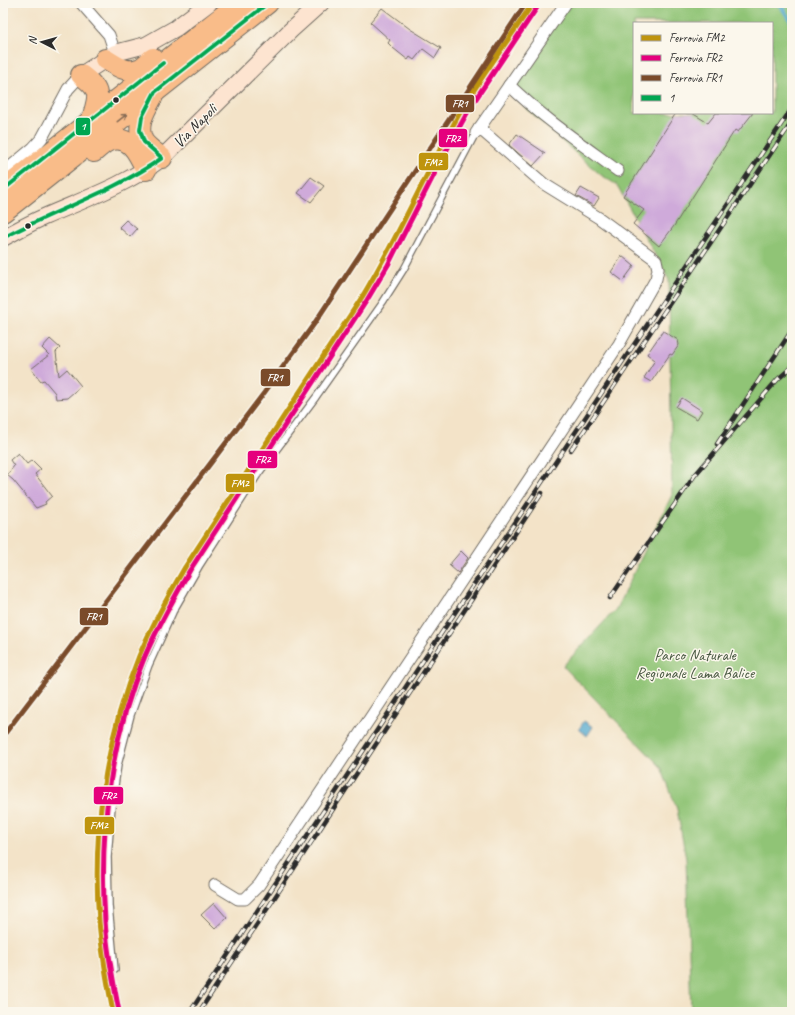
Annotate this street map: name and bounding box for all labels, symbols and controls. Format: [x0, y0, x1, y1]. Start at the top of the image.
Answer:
north arrow [22, 22, 62, 62]
legend [633, 22, 773, 114]
text: Ferrovia FM2 [669, 30, 726, 46]
text: N [25, 35, 40, 45]
text: Ferrovia FR2 [669, 50, 724, 66]
text: Ferrovia FR1 [669, 70, 723, 86]
text: 1 [669, 90, 675, 106]
line badge: FR1 [445, 94, 475, 113]
unlabelled marker [111, 95, 121, 105]
text: FR1 [452, 96, 469, 110]
street label: Via Napoli [169, 98, 223, 152]
one-way arrow [116, 114, 127, 123]
line badge: 1 [75, 117, 91, 136]
text: 1 [81, 119, 87, 133]
line badge: FR2 [438, 128, 468, 148]
text: FR2 [445, 131, 462, 145]
line badge: FM2 [418, 152, 449, 171]
text: FM2 [424, 155, 443, 169]
unlabelled marker [23, 221, 33, 231]
line badge: FR1 [260, 368, 291, 387]
text: FR1 [267, 370, 284, 384]
line badge: FR2 [247, 450, 278, 469]
text: FR2 [255, 452, 272, 466]
line badge: FM2 [225, 473, 255, 493]
text: FM2 [231, 476, 250, 490]
line badge: FR1 [79, 607, 109, 626]
text: FR1 [86, 609, 103, 623]
park label: Parco Naturale Regionale Lama Balice [636, 645, 756, 683]
line badge: FR2 [93, 786, 124, 805]
text: FR2 [101, 788, 118, 802]
line badge: FM2 [84, 816, 115, 835]
text: FM2 [90, 818, 109, 832]

